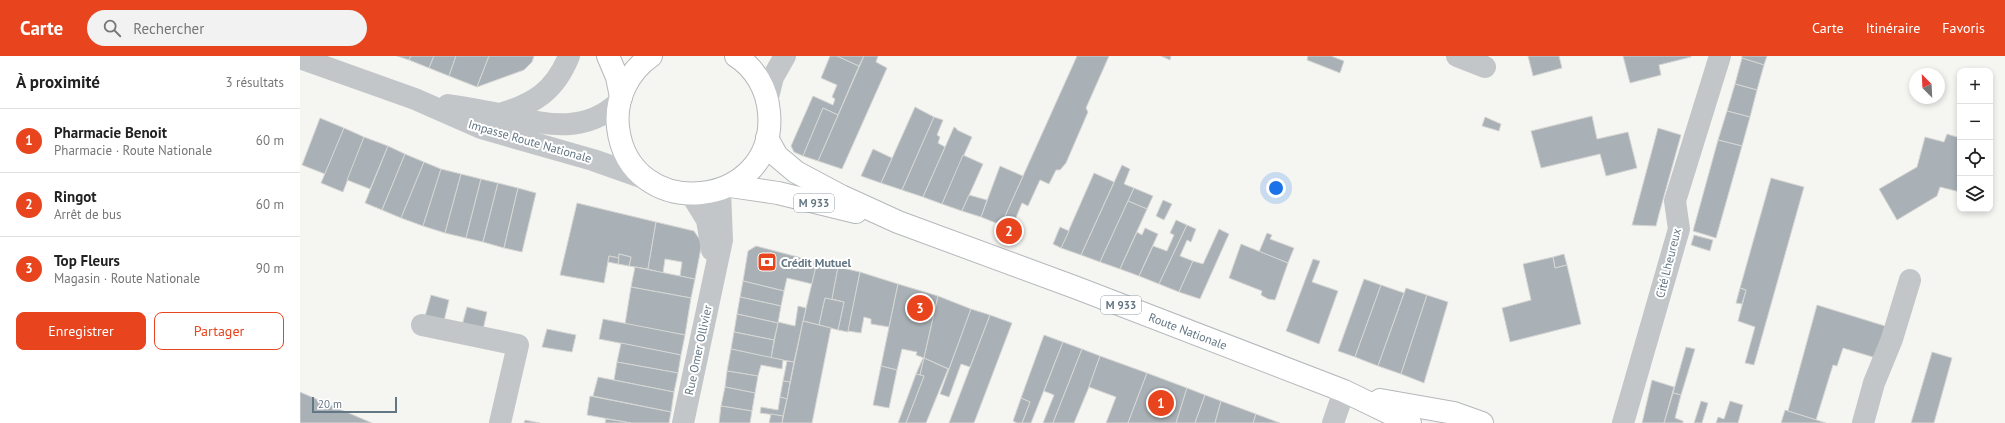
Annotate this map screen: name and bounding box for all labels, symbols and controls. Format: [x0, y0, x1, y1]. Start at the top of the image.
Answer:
search box [87, 10, 367, 46]
text: Carte [20, 16, 63, 40]
icon: search [101, 17, 123, 39]
text: Rechercher [133, 19, 204, 38]
text: Carte [1812, 19, 1844, 37]
text: Itinéraire [1866, 19, 1920, 37]
text: Favoris [1942, 19, 1985, 37]
north arrow [1909, 68, 1945, 104]
map controls [1957, 68, 1993, 212]
button: + [1957, 68, 1993, 104]
text: À proximité [16, 71, 100, 93]
text: 3 résultats [225, 74, 284, 91]
button: − [1957, 104, 1993, 140]
street label: Impasse Route Nationale [467, 116, 593, 166]
text: Pharmacie Benoit [54, 123, 167, 142]
text: 1 [25, 132, 33, 149]
text: 60 m [256, 132, 284, 149]
button: locate [1957, 140, 1993, 176]
text: Pharmacie · Route Nationale [54, 142, 212, 159]
button: layers [1957, 176, 1993, 212]
your location [1266, 178, 1286, 198]
text: Ringot [54, 187, 97, 206]
road number: M 933 [794, 194, 834, 212]
text: 2 [25, 196, 33, 213]
text: 60 m [256, 196, 284, 213]
text: Arrêt de bus [54, 206, 122, 223]
pin: 2 [996, 216, 1022, 246]
street label: Cité Lheureux [1652, 227, 1684, 299]
text: Top Fleurs [54, 251, 120, 270]
bank icon: Crédit Mutuel [756, 251, 778, 273]
place label: Crédit Mutuel [781, 255, 852, 270]
text: 3 [25, 260, 33, 277]
text: 90 m [256, 260, 284, 277]
text: Magasin · Route Nationale [54, 270, 200, 287]
pin: 3 [907, 293, 933, 323]
road number: M 933 [1101, 296, 1141, 314]
street label: Rue Omer Ollivier [681, 304, 715, 396]
street label: Route Nationale [1147, 309, 1229, 353]
button: Enregistrer [16, 312, 146, 350]
button: Partager [154, 312, 284, 350]
pin: 1 [1148, 388, 1174, 418]
scale bar [312, 395, 397, 414]
text: 20 m [318, 397, 342, 411]

